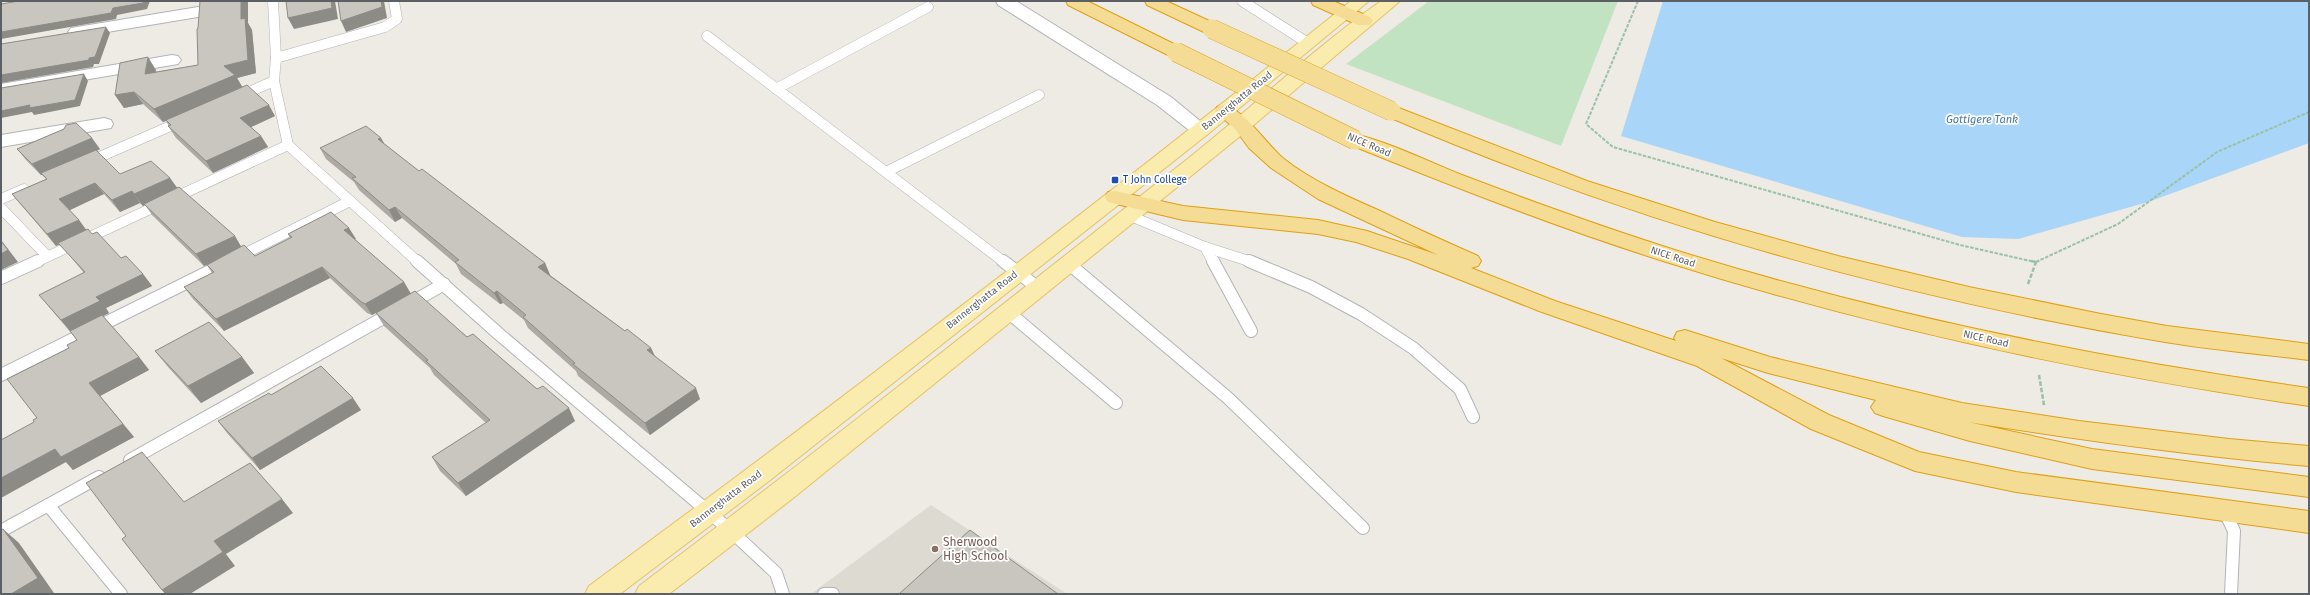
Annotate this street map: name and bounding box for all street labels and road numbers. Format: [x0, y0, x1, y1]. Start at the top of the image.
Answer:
street label: Bannerghatta Road [1199, 69, 1275, 133]
street label: NICE Road [1345, 130, 1393, 160]
street label: NICE Road [1649, 244, 1697, 270]
street label: Bannerghatta Road [944, 268, 1020, 332]
street label: NICE Road [1962, 328, 2010, 350]
street label: Bannerghatta Road [688, 468, 764, 530]

